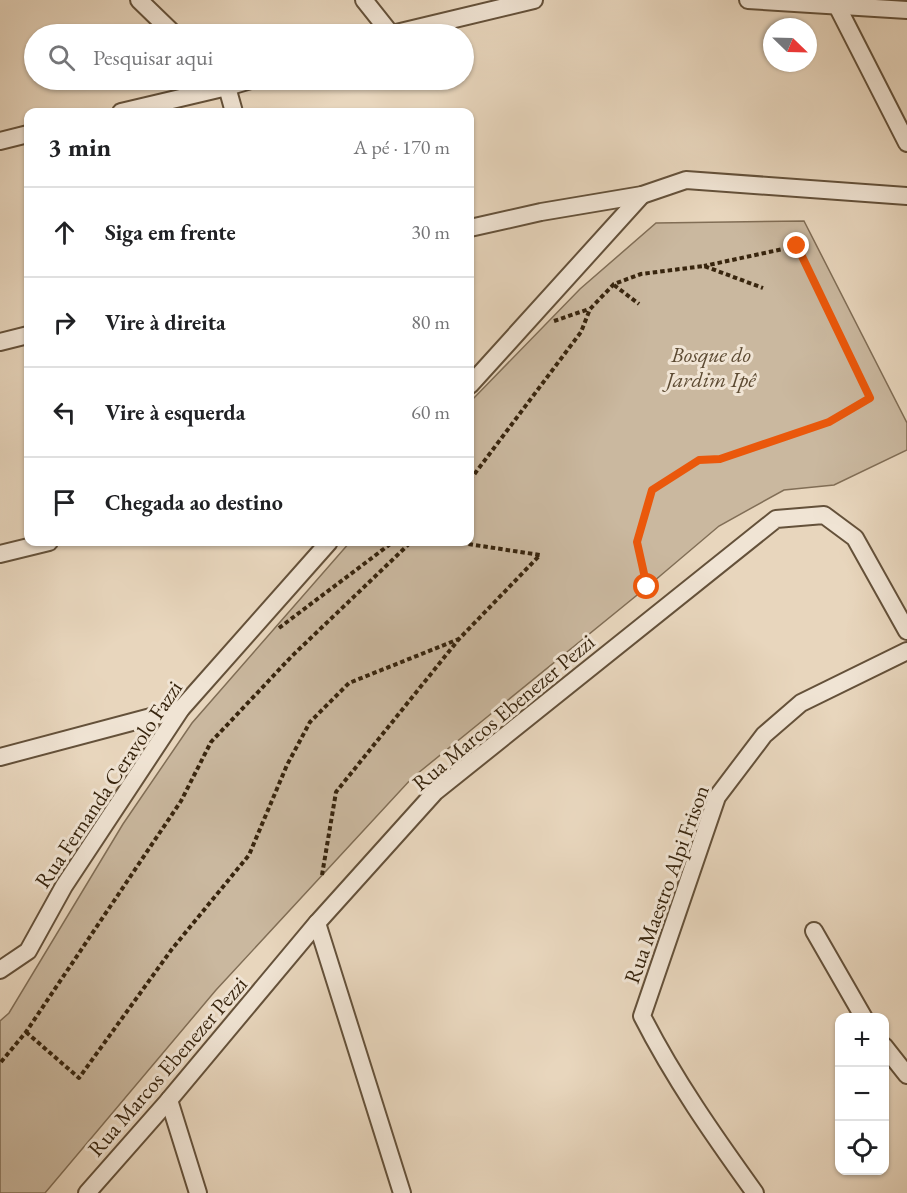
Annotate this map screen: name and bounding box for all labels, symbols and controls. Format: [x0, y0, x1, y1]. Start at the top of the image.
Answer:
north arrow [763, 18, 817, 72]
search box [24, 24, 474, 90]
icon: search [45, 41, 78, 74]
text: Pesquisar aqui [93, 43, 213, 72]
text: 3 min [48, 130, 111, 164]
text: A pé · 170 m [354, 134, 450, 160]
icon: ahead [48, 216, 81, 249]
text: Siga em frente [105, 218, 236, 247]
text: 30 m [411, 219, 450, 245]
route end [783, 232, 809, 258]
icon: right [48, 306, 81, 339]
text: Vire à direita [105, 308, 226, 337]
text: 80 m [411, 309, 450, 335]
park label: Bosque do Jardim Ipê [661, 340, 757, 394]
icon: left [48, 396, 81, 429]
text: Vire à esquerda [105, 398, 245, 427]
text: 60 m [411, 399, 450, 425]
icon: arrive [48, 486, 81, 519]
text: Chegada ao destino [105, 488, 283, 517]
route start [633, 573, 659, 599]
street label: Rua Marcos Ebenezer Pezzi [406, 627, 601, 797]
street label: Rua Fernanda Ceravolo Fazzi [28, 675, 189, 894]
street label: Rua Maestro Alpi Frison [617, 781, 716, 987]
street label: Rua Marcos Ebenezer Pezzi [81, 970, 254, 1162]
map controls [835, 1013, 889, 1175]
button: + [835, 1013, 889, 1067]
button: − [835, 1067, 889, 1121]
button: locate [835, 1121, 889, 1175]

